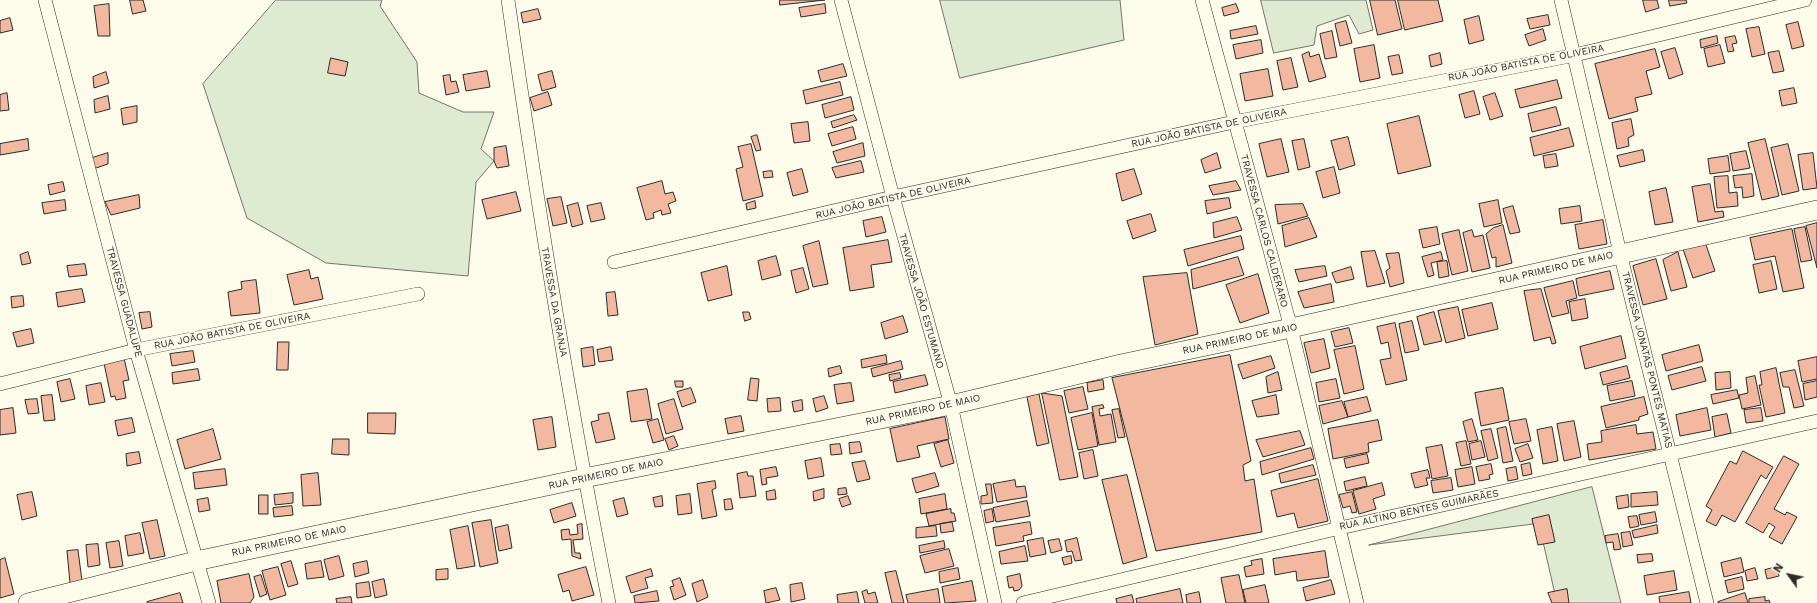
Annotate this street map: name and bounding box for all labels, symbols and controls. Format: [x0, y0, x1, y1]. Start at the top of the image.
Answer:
street label: RUA JOÃO BATISTA DE OLIVEIRA [1447, 42, 1605, 84]
street label: RUA JOÃO BATISTA DE OLIVEIRA [1130, 106, 1288, 150]
street label: TRAVESSA CARLOS CALDERARO [1238, 153, 1290, 309]
street label: RUA JOÃO BATISTA DE OLIVEIRA [814, 174, 972, 222]
street label: TRAVESSA JOÃO ESTUMANO [896, 232, 946, 370]
street label: TRAVESSA GUADALUPE [103, 245, 145, 359]
street label: TRAVESSA DA GRANJA [538, 246, 570, 358]
street label: RUA PRIMEIRO DE MAIO [1498, 249, 1614, 287]
street label: TRAVESSA JONATAS PONTES MATIAS [1619, 271, 1675, 449]
street label: RUA JOÃO BATISTA DE OLIVEIRA [153, 310, 311, 352]
street label: RUA PRIMEIRO DE MAIO [1181, 321, 1299, 357]
street label: RUA PRIMEIRO DE MAIO [864, 392, 982, 428]
street label: RUA PRIMEIRO DE MAIO [547, 456, 665, 492]
street label: RUA ALTÍNO BENTES GUIMARÃES [1338, 487, 1500, 533]
street label: RUA PRIMEIRO DE MAIO [230, 523, 348, 559]
north arrow [1769, 555, 1809, 595]
text: N [1771, 561, 1786, 575]

